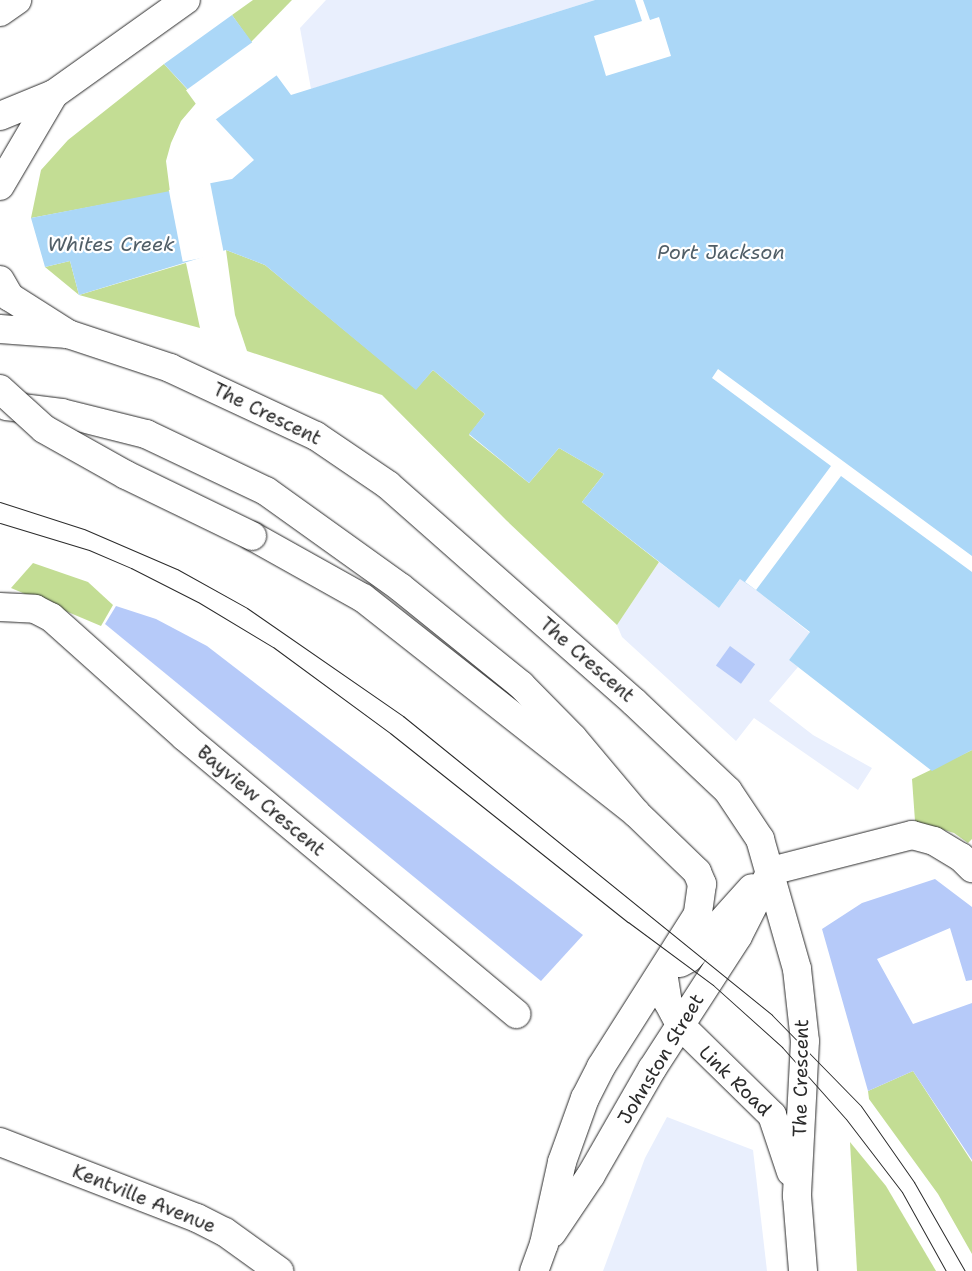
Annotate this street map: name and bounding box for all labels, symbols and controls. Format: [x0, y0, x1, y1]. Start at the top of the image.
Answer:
water label: Whites Creek [47, 232, 175, 256]
water label: Port Jackson [657, 240, 785, 264]
street label: The Crescent [209, 378, 325, 450]
street label: The Crescent [535, 613, 639, 707]
street label: Bayview Crescent [192, 741, 330, 861]
street label: Johnston Street [613, 990, 709, 1128]
street label: The Crescent [789, 1019, 813, 1137]
street label: Link Road [694, 1041, 776, 1121]
street label: Kentville Avenue [69, 1160, 219, 1238]

